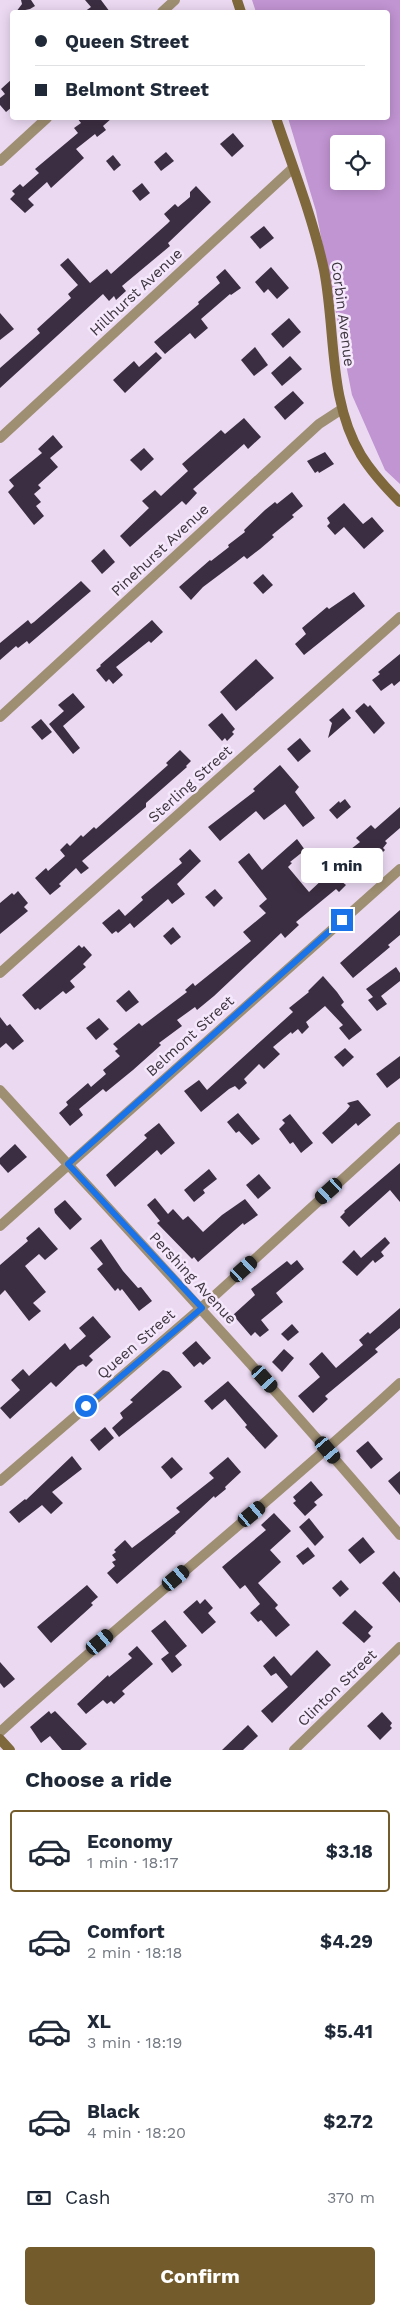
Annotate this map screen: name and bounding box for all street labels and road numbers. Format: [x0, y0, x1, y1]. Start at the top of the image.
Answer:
street label: Hillhurst Avenue [86, 244, 186, 340]
street label: Corbin Avenue [328, 260, 358, 368]
street label: Pinehurst Avenue [107, 500, 213, 600]
street label: Sterling Street [144, 741, 236, 826]
street label: Belmont Street [142, 991, 238, 1080]
street label: Pershing Avenue [146, 1228, 240, 1328]
street label: Queen Street [93, 1305, 179, 1383]
street label: Clinton Street [294, 1645, 381, 1730]

